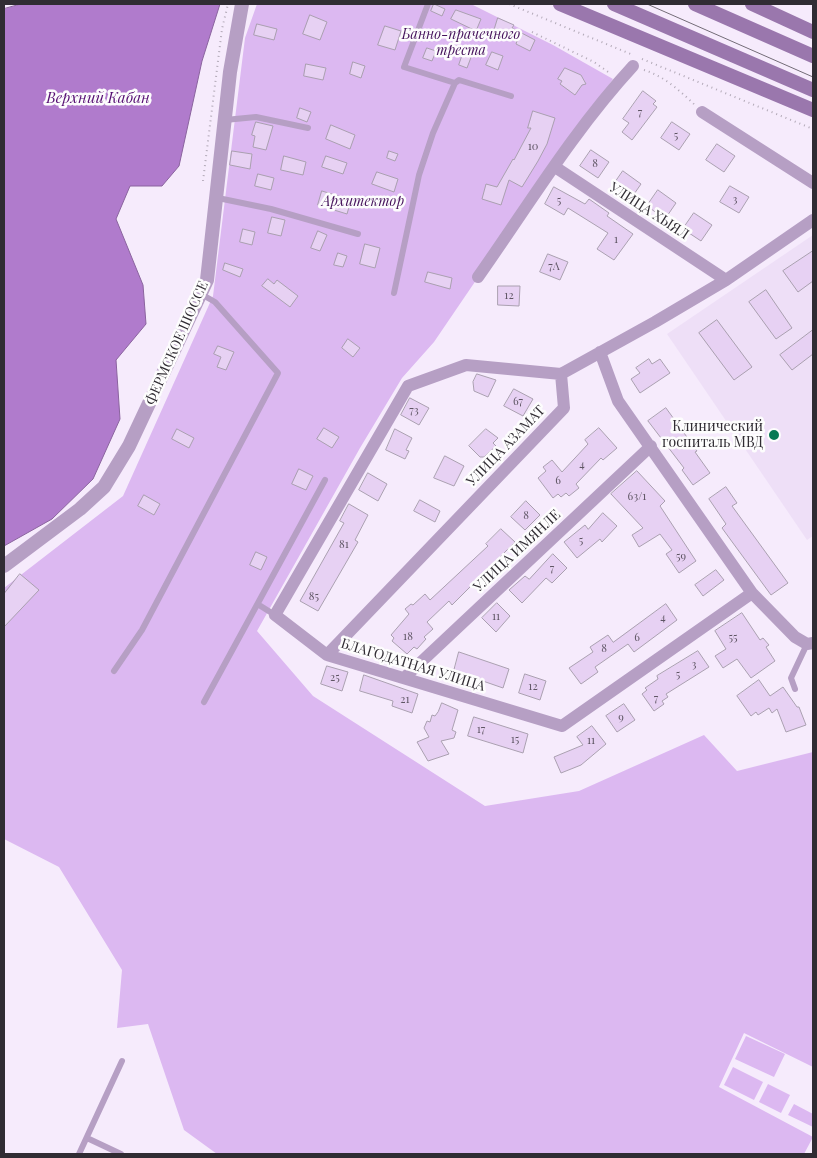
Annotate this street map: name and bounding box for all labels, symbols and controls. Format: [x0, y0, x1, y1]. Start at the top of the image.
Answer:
park label: Банно-прачечного треста [402, 27, 520, 59]
water label: Верхний Кабан [46, 89, 150, 107]
house number: 7 [638, 106, 642, 120]
house number: 5 [674, 129, 678, 143]
house number: 10 [528, 140, 538, 154]
house number: 8 [592, 157, 598, 171]
street label: УЛИЦА ХЫЯЛ [606, 179, 692, 243]
house number: 3 [733, 193, 737, 207]
park label: Архитектор [322, 194, 404, 210]
house number: 5 [557, 194, 561, 208]
house number: 1 [614, 233, 618, 247]
house number: 7А [548, 260, 560, 274]
street label: ФЕРМСКОЕ ШОССЕ [142, 278, 212, 408]
house number: 12 [504, 289, 514, 303]
house number: 67 [513, 395, 523, 409]
street label: УЛИЦА АЗАМАТ [463, 402, 549, 490]
house number: 73 [409, 404, 419, 418]
place label: Клинический госпиталь МВД [662, 419, 763, 452]
marker: Клинический госпиталь МВД [767, 428, 781, 442]
house number: 4 [579, 458, 585, 472]
house number: 6 [555, 474, 561, 488]
house number: 63/1 [628, 490, 646, 504]
street label: УЛИЦА ИМЯНЛЕ [470, 506, 564, 596]
house number: 8 [523, 509, 529, 523]
house number: 5 [579, 534, 583, 548]
house number: 81 [339, 538, 349, 552]
house number: 59 [676, 550, 686, 564]
house number: 7 [550, 562, 554, 576]
house number: 85 [309, 590, 319, 604]
house number: 11 [492, 610, 500, 624]
house number: 4 [660, 611, 666, 625]
house number: 18 [403, 630, 413, 644]
house number: 6 [634, 631, 640, 645]
house number: 55 [728, 631, 738, 645]
street label: БЛАГОДАТНАЯ УЛИЦА [339, 635, 487, 695]
house number: 8 [601, 642, 607, 656]
house number: 3 [692, 658, 696, 672]
house number: 5 [676, 668, 680, 682]
house number: 25 [330, 671, 340, 685]
house number: 12 [528, 680, 538, 694]
house number: 7 [654, 692, 658, 706]
house number: 21 [400, 693, 410, 707]
house number: 9 [618, 711, 624, 725]
house number: 17 [477, 723, 485, 737]
house number: 15 [511, 733, 519, 747]
house number: 11 [587, 734, 595, 748]

